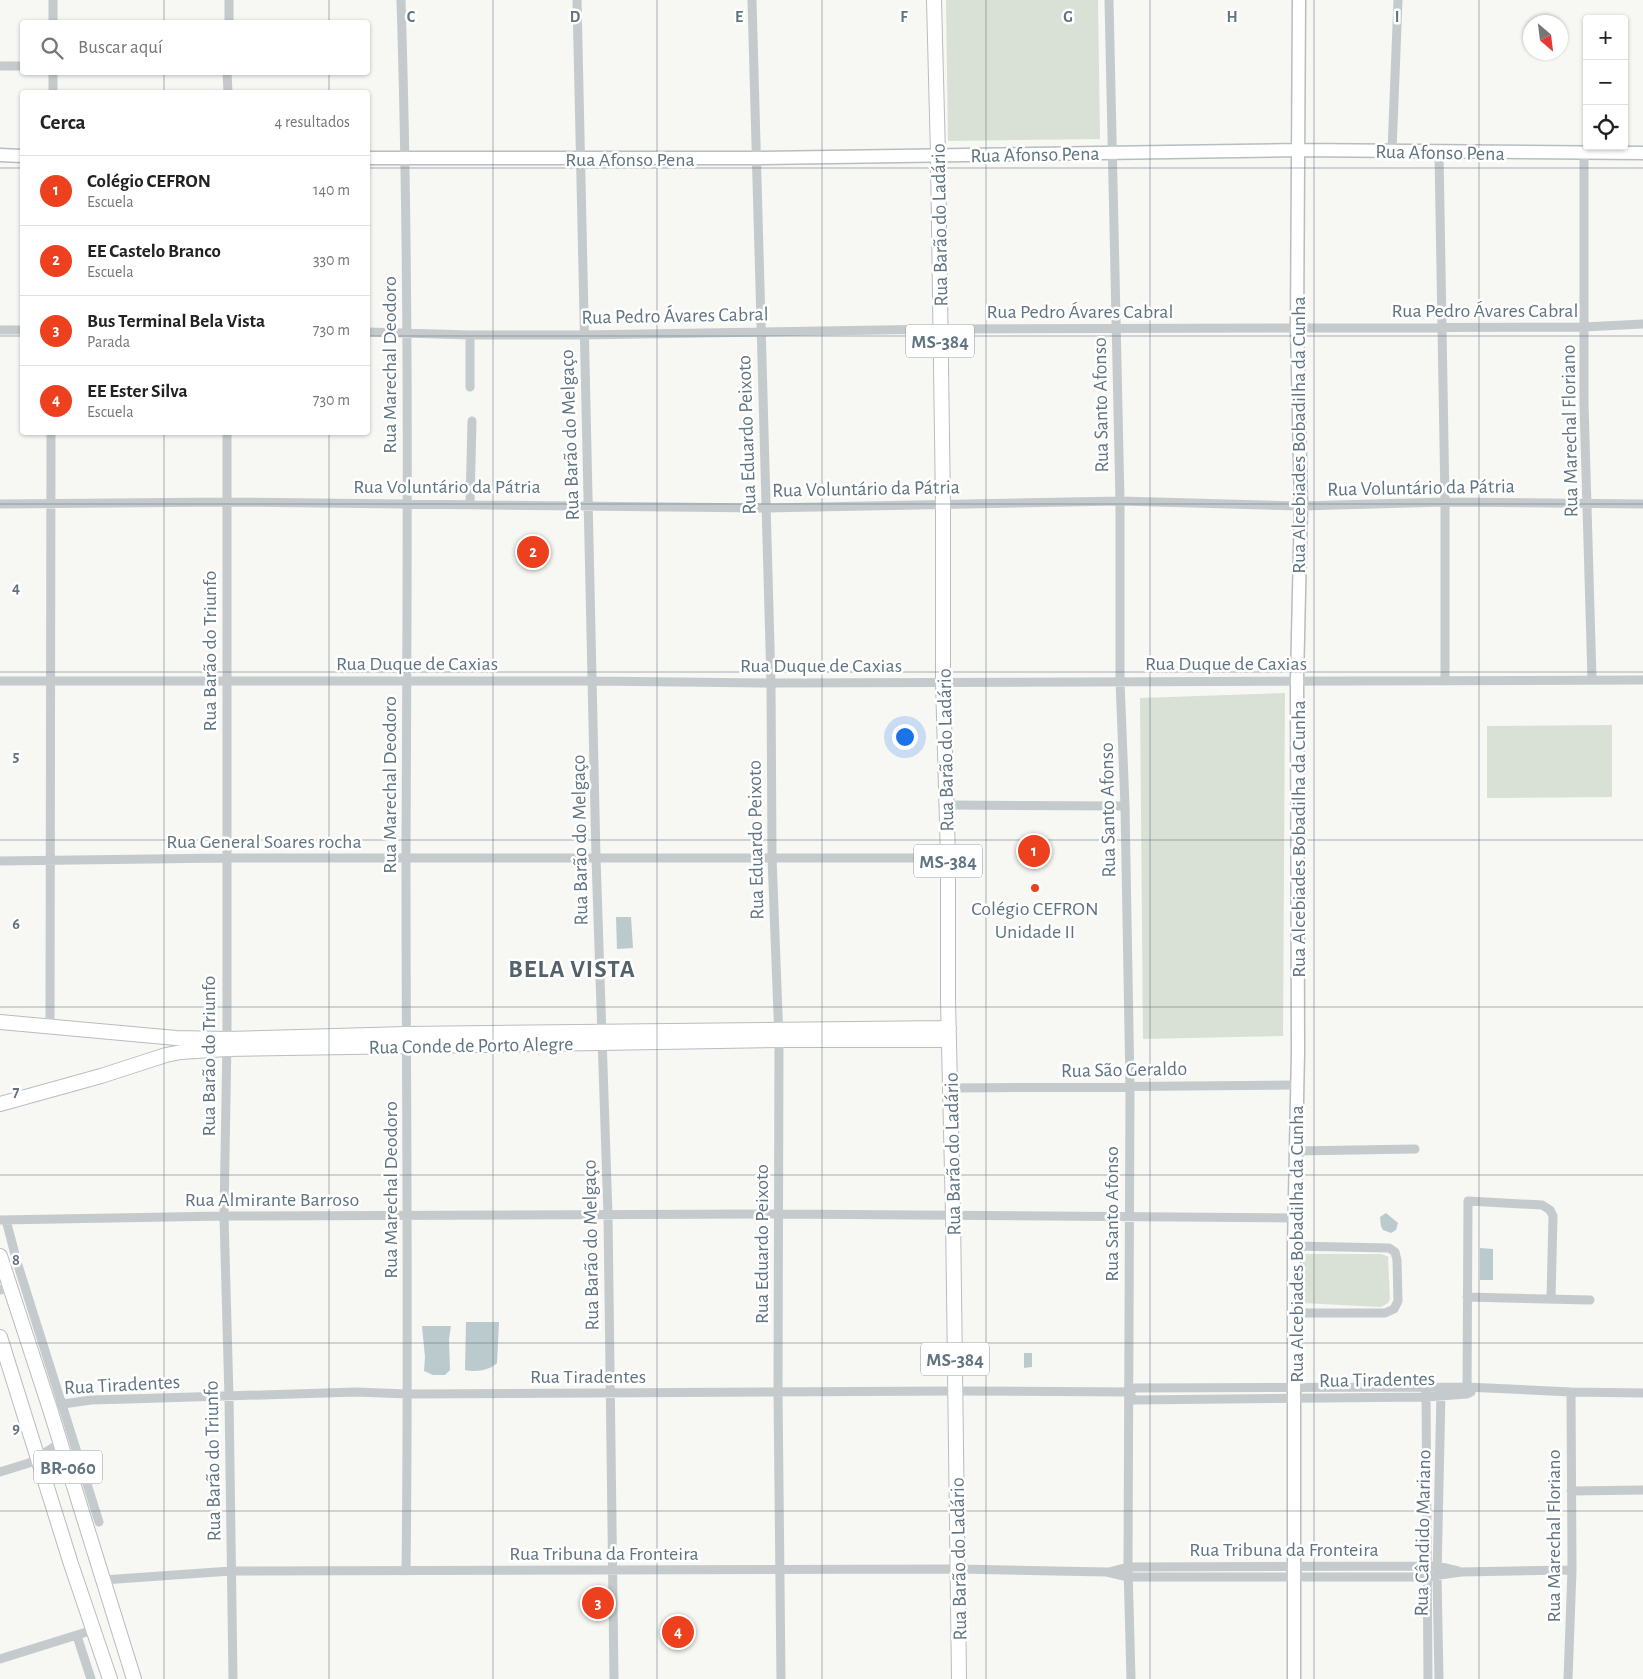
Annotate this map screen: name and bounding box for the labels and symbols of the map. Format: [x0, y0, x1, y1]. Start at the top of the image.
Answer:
text: C [407, 9, 416, 25]
text: D [570, 9, 581, 25]
text: E [735, 9, 743, 25]
text: F [900, 9, 908, 25]
text: G [1063, 9, 1073, 25]
text: H [1226, 9, 1238, 25]
text: I [1395, 9, 1399, 25]
north arrow [1523, 15, 1568, 60]
street label: Rua Afonso Pena [1375, 142, 1505, 164]
street label: Rua Barão do Ladário [929, 143, 951, 307]
street label: Rua Afonso Pena [970, 144, 1100, 166]
street label: Rua Afonso Pena [565, 150, 695, 170]
street label: Rua Marechal Deodoro [380, 276, 400, 454]
street label: Rua Alcebiades Bobadilha da Cunha [1289, 296, 1309, 574]
street label: Rua Pedro Ávares Cabral [1391, 300, 1579, 321]
street label: Rua Pedro Ávares Cabral [986, 301, 1174, 322]
street label: Rua Pedro Ávares Cabral [581, 303, 769, 328]
road number: MS-384 [906, 324, 974, 358]
street label: Rua Santo Afonso [1090, 337, 1112, 473]
street label: Rua Marechal Floriano [1558, 344, 1582, 518]
street label: Rua Barão do Melgaço [557, 349, 583, 521]
street label: Rua Eduardo Peixoto [734, 355, 760, 515]
street label: Rua Voluntário da Pátria [1327, 476, 1515, 500]
street label: Rua Voluntário da Pátria [353, 477, 541, 497]
street label: Rua Voluntário da Pátria [772, 477, 960, 501]
pin: 2 [517, 533, 549, 571]
street label: Rua Barão do Triunfo [200, 571, 220, 731]
text: 4 [12, 580, 20, 596]
street label: Rua Duque de Caxias [336, 654, 498, 674]
street label: Rua Duque de Caxias [1145, 654, 1307, 674]
street label: Rua Duque de Caxias [740, 656, 902, 676]
street label: Rua Barão do Ladário [935, 668, 957, 832]
street label: Rua Marechal Deodoro [380, 696, 400, 874]
street label: Rua Alcebiades Bobadilha da Cunha [1289, 700, 1309, 978]
your location [892, 724, 918, 750]
street label: Rua Santo Afonso [1097, 742, 1119, 878]
text: 5 [13, 748, 20, 764]
street label: Rua Barão do Melgaço [569, 754, 591, 926]
street label: Rua Eduardo Peixoto [745, 760, 767, 920]
street label: Rua General Soares rocha [166, 832, 362, 852]
pin: 1 [1018, 832, 1050, 870]
road number: MS-384 [914, 844, 982, 878]
marker: Colégio CEFRON Unidade II [1029, 882, 1041, 894]
place label: Colégio CEFRON Unidade II [971, 899, 1099, 942]
text: 6 [12, 916, 20, 932]
district label: BELA VISTA [508, 957, 636, 982]
street label: Rua Barão do Triunfo [199, 976, 219, 1136]
street label: Rua Conde de Porto Alegre [368, 1034, 574, 1058]
street label: Rua São Geraldo [1061, 1059, 1187, 1081]
street label: Rua Barão do Ladário [942, 1072, 964, 1236]
text: 7 [13, 1084, 20, 1100]
street label: Rua Marechal Deodoro [381, 1101, 401, 1279]
street label: Rua Alcebiades Bobadilha da Cunha [1287, 1105, 1307, 1383]
street label: Rua Santo Afonso [1102, 1146, 1122, 1282]
street label: Rua Barão do Melgaço [580, 1159, 602, 1331]
street label: Rua Eduardo Peixoto [752, 1164, 772, 1324]
street label: Rua Almirante Barroso [185, 1190, 359, 1210]
text: 8 [12, 1252, 20, 1268]
road number: MS-384 [921, 1342, 989, 1376]
street label: Rua Tiradentes [530, 1367, 646, 1387]
street label: Rua Tiradentes [1319, 1369, 1435, 1391]
street label: Rua Tiradentes [64, 1372, 181, 1398]
street label: Rua Barão do Triunfo [202, 1380, 224, 1542]
text: 9 [12, 1420, 20, 1436]
street label: Rua Cândido Mariano [1412, 1449, 1434, 1617]
road number: BR-060 [34, 1450, 102, 1484]
street label: Rua Marechal Floriano [1544, 1450, 1564, 1623]
street label: Rua Barão do Ladário [948, 1477, 970, 1641]
street label: Rua Tribuna da Fronteira [1189, 1540, 1379, 1560]
street label: Rua Tribuna da Fronteira [509, 1544, 699, 1564]
pin: 3 [582, 1584, 614, 1622]
pin: 4 [662, 1613, 694, 1651]

